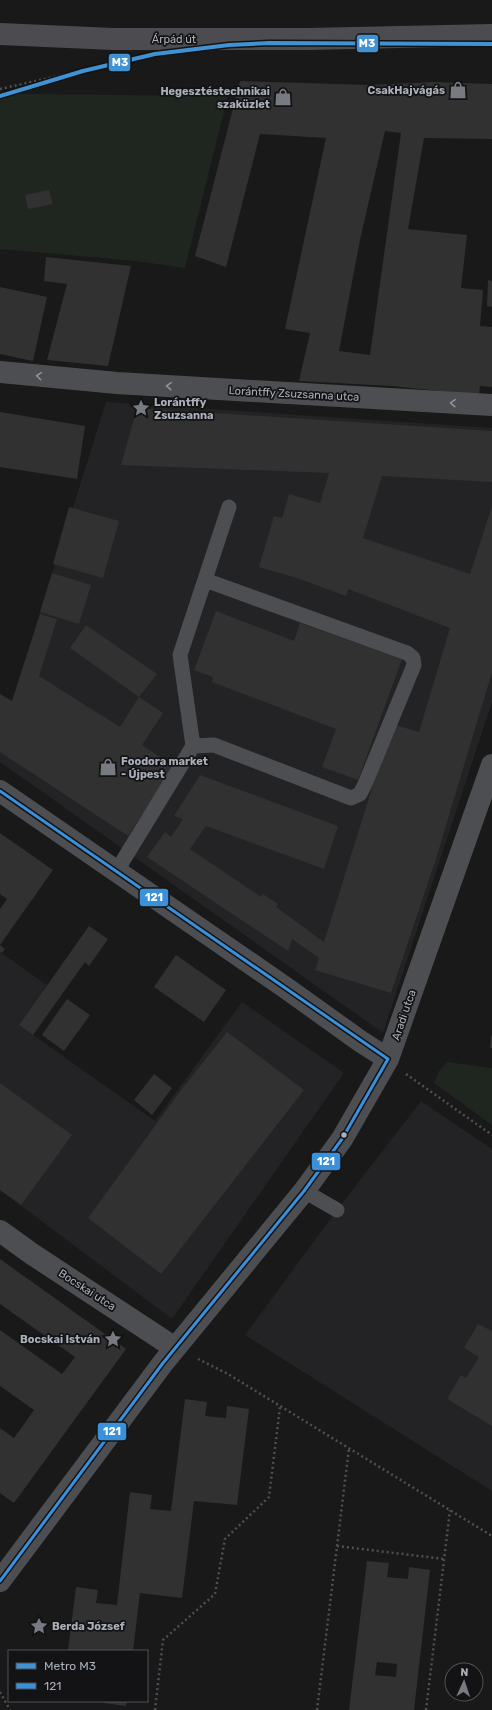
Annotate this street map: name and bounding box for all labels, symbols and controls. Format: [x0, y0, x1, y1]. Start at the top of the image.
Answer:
street label: Árpád út [152, 33, 197, 46]
line badge: M3 [356, 34, 379, 53]
text: M3 [359, 37, 375, 50]
line badge: M3 [108, 53, 131, 72]
text: M3 [112, 56, 128, 69]
shop icon: CsakHajvágás [448, 80, 468, 100]
place label: CsakHajvágás [368, 84, 445, 97]
place label: Hegesztéstechnikai szaküzlet [160, 85, 270, 111]
shop icon: Hegesztéstechnikai szaküzlet [273, 87, 293, 107]
one-way arrow [36, 372, 42, 381]
one-way arrow [166, 382, 172, 391]
street label: Lorántffy Zsuzsanna utca [228, 384, 360, 404]
place label: Lorántffy Zsuzsanna [154, 396, 214, 422]
place icon: Lorántffy Zsuzsanna [131, 398, 151, 418]
one-way arrow [450, 398, 456, 407]
place label: Foodora market - Újpest [121, 755, 208, 781]
shop icon: Foodora market - Újpest [98, 757, 118, 777]
line badge: 121 [139, 888, 169, 907]
text: 121 [145, 891, 163, 904]
street label: Aradi utca [389, 988, 419, 1042]
unlabelled marker [339, 1130, 349, 1140]
line badge: 121 [311, 1152, 341, 1171]
text: 121 [317, 1155, 335, 1168]
street label: Bocskai utca [56, 1267, 118, 1313]
place icon: Bocskai István [103, 1329, 123, 1349]
place label: Bocskai István [20, 1333, 100, 1346]
line badge: 121 [97, 1422, 127, 1441]
text: 121 [103, 1425, 121, 1438]
place icon: Berda József [29, 1616, 49, 1636]
place label: Berda József [52, 1620, 125, 1633]
legend [8, 1650, 148, 1702]
text: Metro M3 [44, 1659, 96, 1673]
north arrow [444, 1662, 484, 1702]
text: N [460, 1666, 469, 1679]
text: 121 [44, 1679, 61, 1693]

